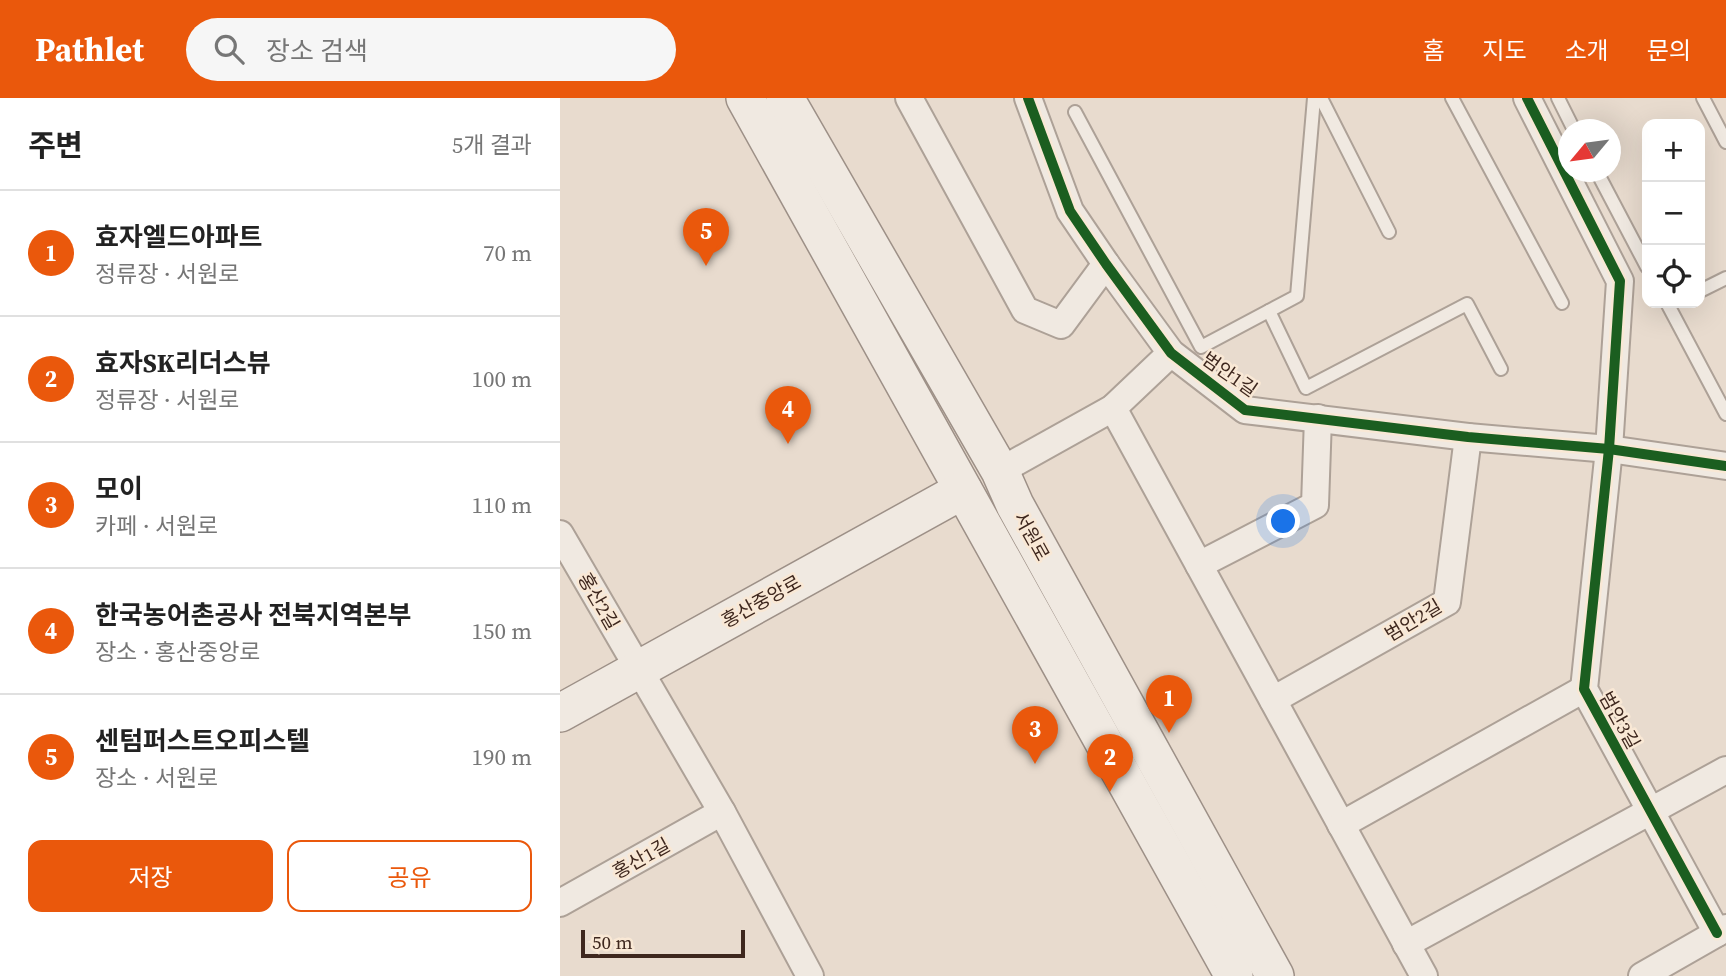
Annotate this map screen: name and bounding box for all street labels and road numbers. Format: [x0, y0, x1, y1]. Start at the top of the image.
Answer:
street label: 범안1길 [1197, 346, 1263, 402]
street label: 서원로 [1008, 507, 1056, 565]
street label: 홍산2길 [572, 568, 626, 634]
street label: 홍산중앙로 [716, 568, 806, 634]
street label: 범안2길 [1380, 593, 1446, 647]
street label: 범안3길 [1594, 687, 1646, 753]
street label: 홍산1길 [608, 832, 674, 884]

